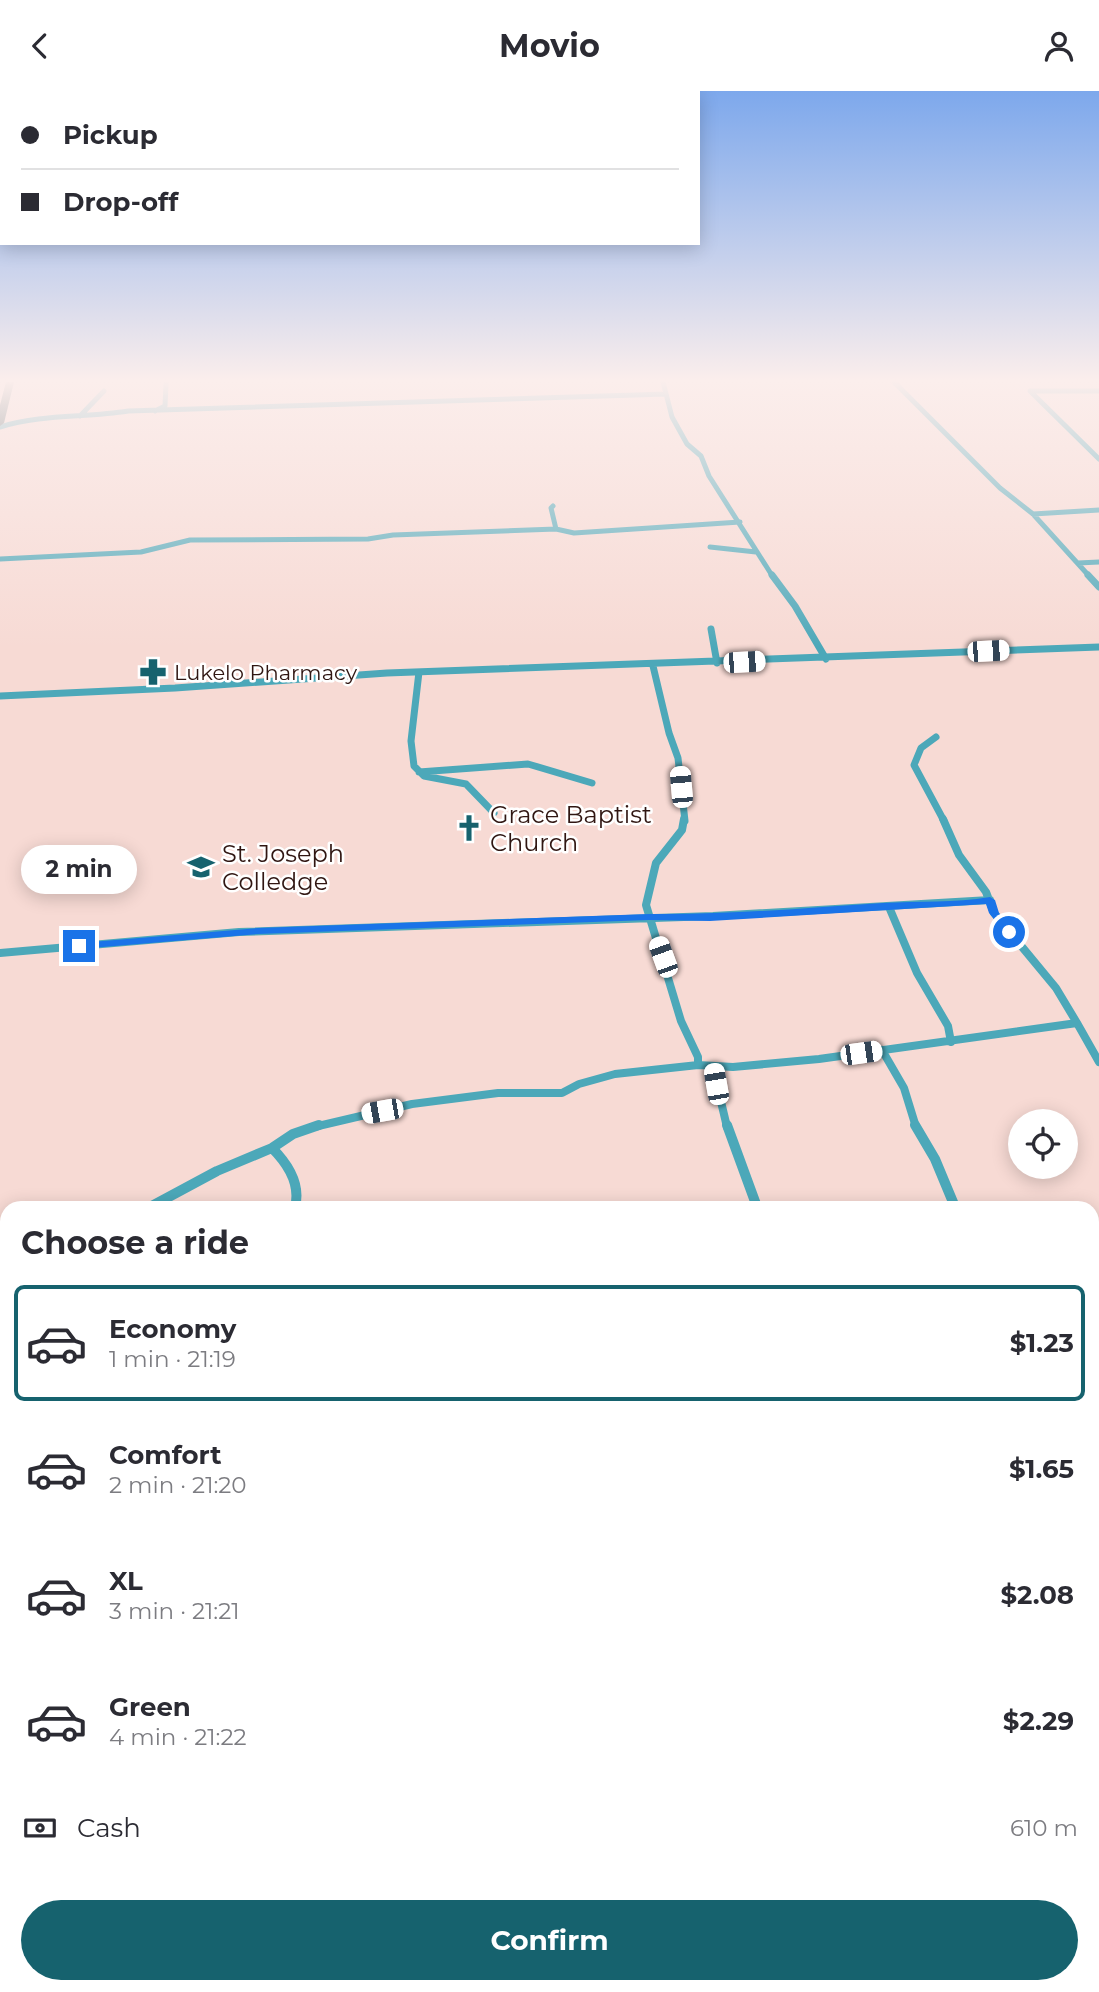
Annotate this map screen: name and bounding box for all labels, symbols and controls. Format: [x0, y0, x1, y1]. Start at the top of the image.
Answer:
text: Movio [499, 26, 600, 65]
icon: back [21, 27, 59, 65]
icon: person [1040, 27, 1078, 65]
text: Pickup [63, 119, 158, 151]
text: Drop-off [63, 186, 178, 218]
car [967, 639, 1010, 663]
car [723, 650, 766, 674]
pharmacy icon: Lukelo Pharmacy [138, 657, 168, 687]
place label: Lukelo Pharmacy [174, 660, 358, 685]
car [669, 765, 694, 809]
place label: Grace Baptist Church [490, 800, 652, 857]
church icon: Grace Baptist Church [454, 813, 484, 843]
place label: St. Joseph Colledge [222, 839, 344, 896]
callout: 2 min [21, 845, 137, 893]
school or university icon: St. Joseph Colledge [186, 852, 216, 882]
text: 2 min [45, 855, 113, 883]
route start [993, 916, 1025, 948]
route end [63, 930, 95, 962]
car [646, 934, 681, 980]
car [839, 1040, 884, 1066]
car [703, 1061, 730, 1107]
car [360, 1097, 405, 1125]
map controls [1008, 1109, 1078, 1179]
button: locate [1008, 1109, 1078, 1179]
text: Choose a ride [21, 1223, 249, 1262]
icon: car [25, 1312, 88, 1375]
text: Economy [109, 1313, 236, 1345]
text: $1.23 [1010, 1327, 1074, 1359]
text: 1 min · 21:19 [109, 1345, 236, 1373]
icon: car [25, 1438, 88, 1501]
text: Comfort [109, 1439, 221, 1471]
text: $1.65 [1009, 1453, 1074, 1485]
text: 2 min · 21:20 [109, 1471, 247, 1499]
icon: car [25, 1564, 88, 1627]
text: XL [109, 1565, 143, 1597]
text: $2.08 [1001, 1579, 1074, 1611]
text: 3 min · 21:21 [109, 1597, 240, 1625]
icon: car [25, 1690, 88, 1753]
text: Green [109, 1691, 191, 1723]
text: $2.29 [1003, 1705, 1074, 1737]
text: 4 min · 21:22 [109, 1723, 247, 1751]
icon: cash [21, 1809, 59, 1847]
text: Cash [77, 1812, 141, 1844]
text: 610 m [1010, 1814, 1078, 1842]
button: Confirm [21, 1900, 1078, 1980]

